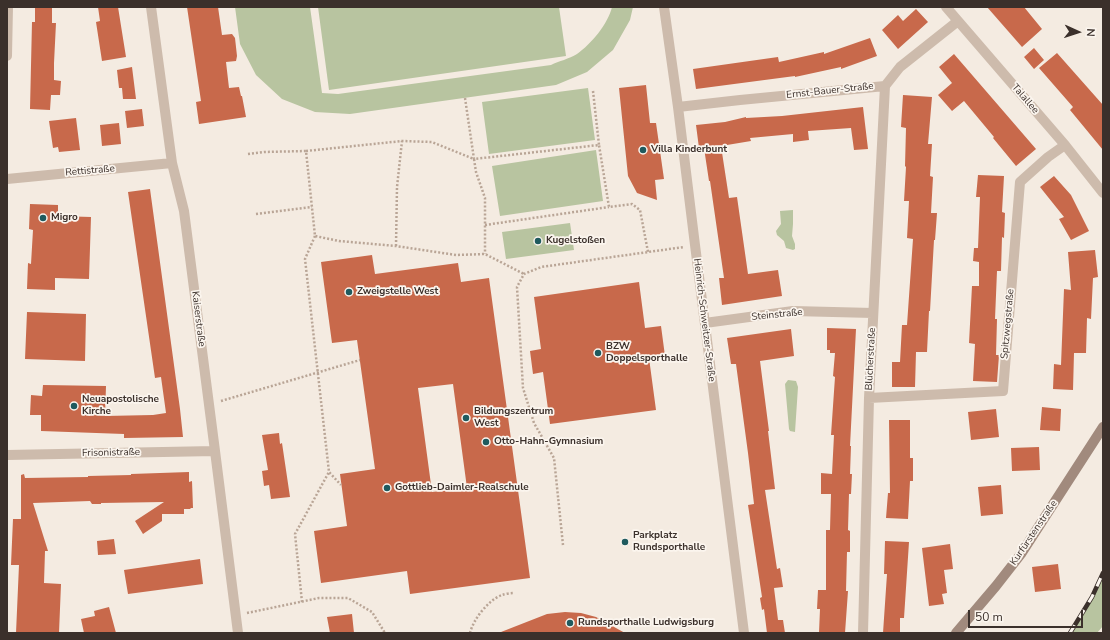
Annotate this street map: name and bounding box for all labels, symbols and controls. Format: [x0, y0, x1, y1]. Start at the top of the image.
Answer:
north arrow [1058, 12, 1098, 52]
text: N [1083, 28, 1098, 37]
street label: Ernst-Bauer-Straße [786, 80, 874, 102]
street label: Talallee [1009, 82, 1041, 116]
place label: Villa Kinderbunt [651, 144, 727, 156]
marker: Villa Kinderbunt [638, 145, 648, 155]
street label: Rettistraße [65, 163, 115, 179]
place label: Migro [51, 212, 78, 224]
marker: Migro [38, 213, 48, 223]
place label: Kugelstoßen [546, 235, 605, 247]
marker: Kugelstoßen [533, 236, 543, 246]
street label: Heinrich-Schweitzer-Straße [690, 258, 718, 382]
place label: Zweigstelle West [357, 286, 438, 298]
marker: Zweigstelle West [344, 287, 354, 297]
street label: Spitzwegstraße [999, 288, 1017, 360]
street label: Kaiserstraße [189, 290, 207, 348]
street label: Steinstraße [751, 306, 803, 324]
street label: Blücherstraße [863, 327, 879, 391]
place label: BZW Doppelsporthalle [606, 341, 688, 364]
marker: BZW Doppelsporthalle [593, 348, 603, 358]
place label: Neuapostolische Kirche [82, 394, 159, 418]
marker: Neuapostolische Kirche [69, 401, 79, 411]
place label: Bildungszentrum West [474, 406, 553, 430]
marker: Bildungszentrum West [461, 413, 471, 423]
place label: Otto-Hahn-Gymnasium [494, 436, 603, 448]
marker: Otto-Hahn-Gymnasium [481, 437, 491, 447]
street label: Frisonistraße [82, 446, 140, 460]
place label: Gottlieb-Daimler-Realschule [395, 482, 529, 494]
marker: Gottlieb-Daimler-Realschule [382, 483, 392, 493]
street label: Kurfürstenstraße [1008, 498, 1060, 568]
place label: Parkplatz Rundsporthalle [633, 530, 705, 554]
marker: Parkplatz Rundsporthalle [620, 537, 630, 547]
scale bar [970, 602, 1085, 628]
text: 50 m [975, 609, 1003, 625]
place label: Rundsporthalle Ludwigsburg [578, 617, 714, 629]
marker: Rundsporthalle Ludwigsburg [565, 618, 575, 628]

